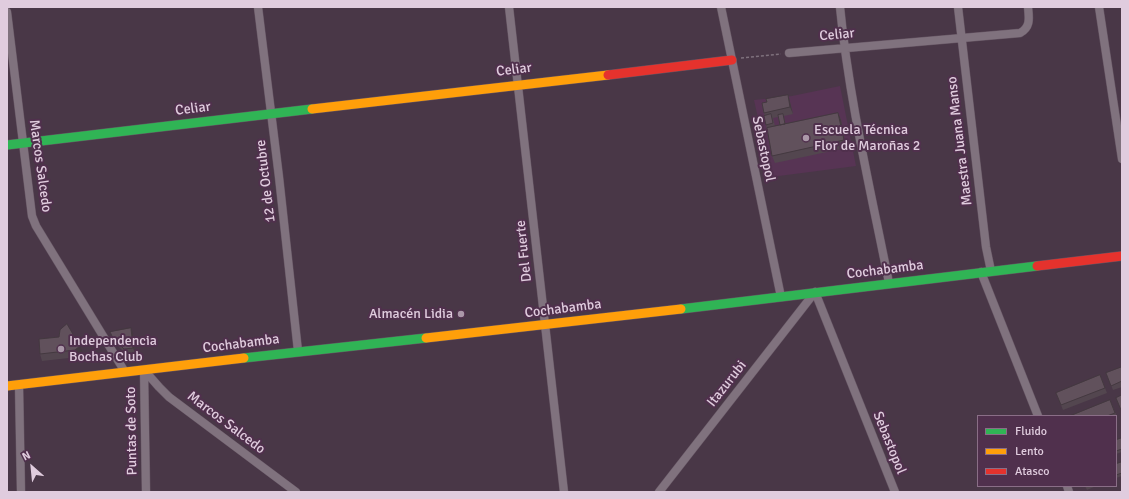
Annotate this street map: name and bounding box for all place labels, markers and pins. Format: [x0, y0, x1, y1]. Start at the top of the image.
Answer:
place label: Escuela Técnica Flor de Maroñas 2 [814, 122, 920, 154]
marker: Escuela Técnica Flor de Maroñas 2 [801, 133, 811, 143]
place label: Almacén Lidia [369, 306, 453, 322]
marker: Almacén Lidia [456, 309, 466, 319]
place label: Independencia Bochas Club [69, 333, 157, 366]
marker: Independencia Bochas Club [56, 344, 66, 354]

